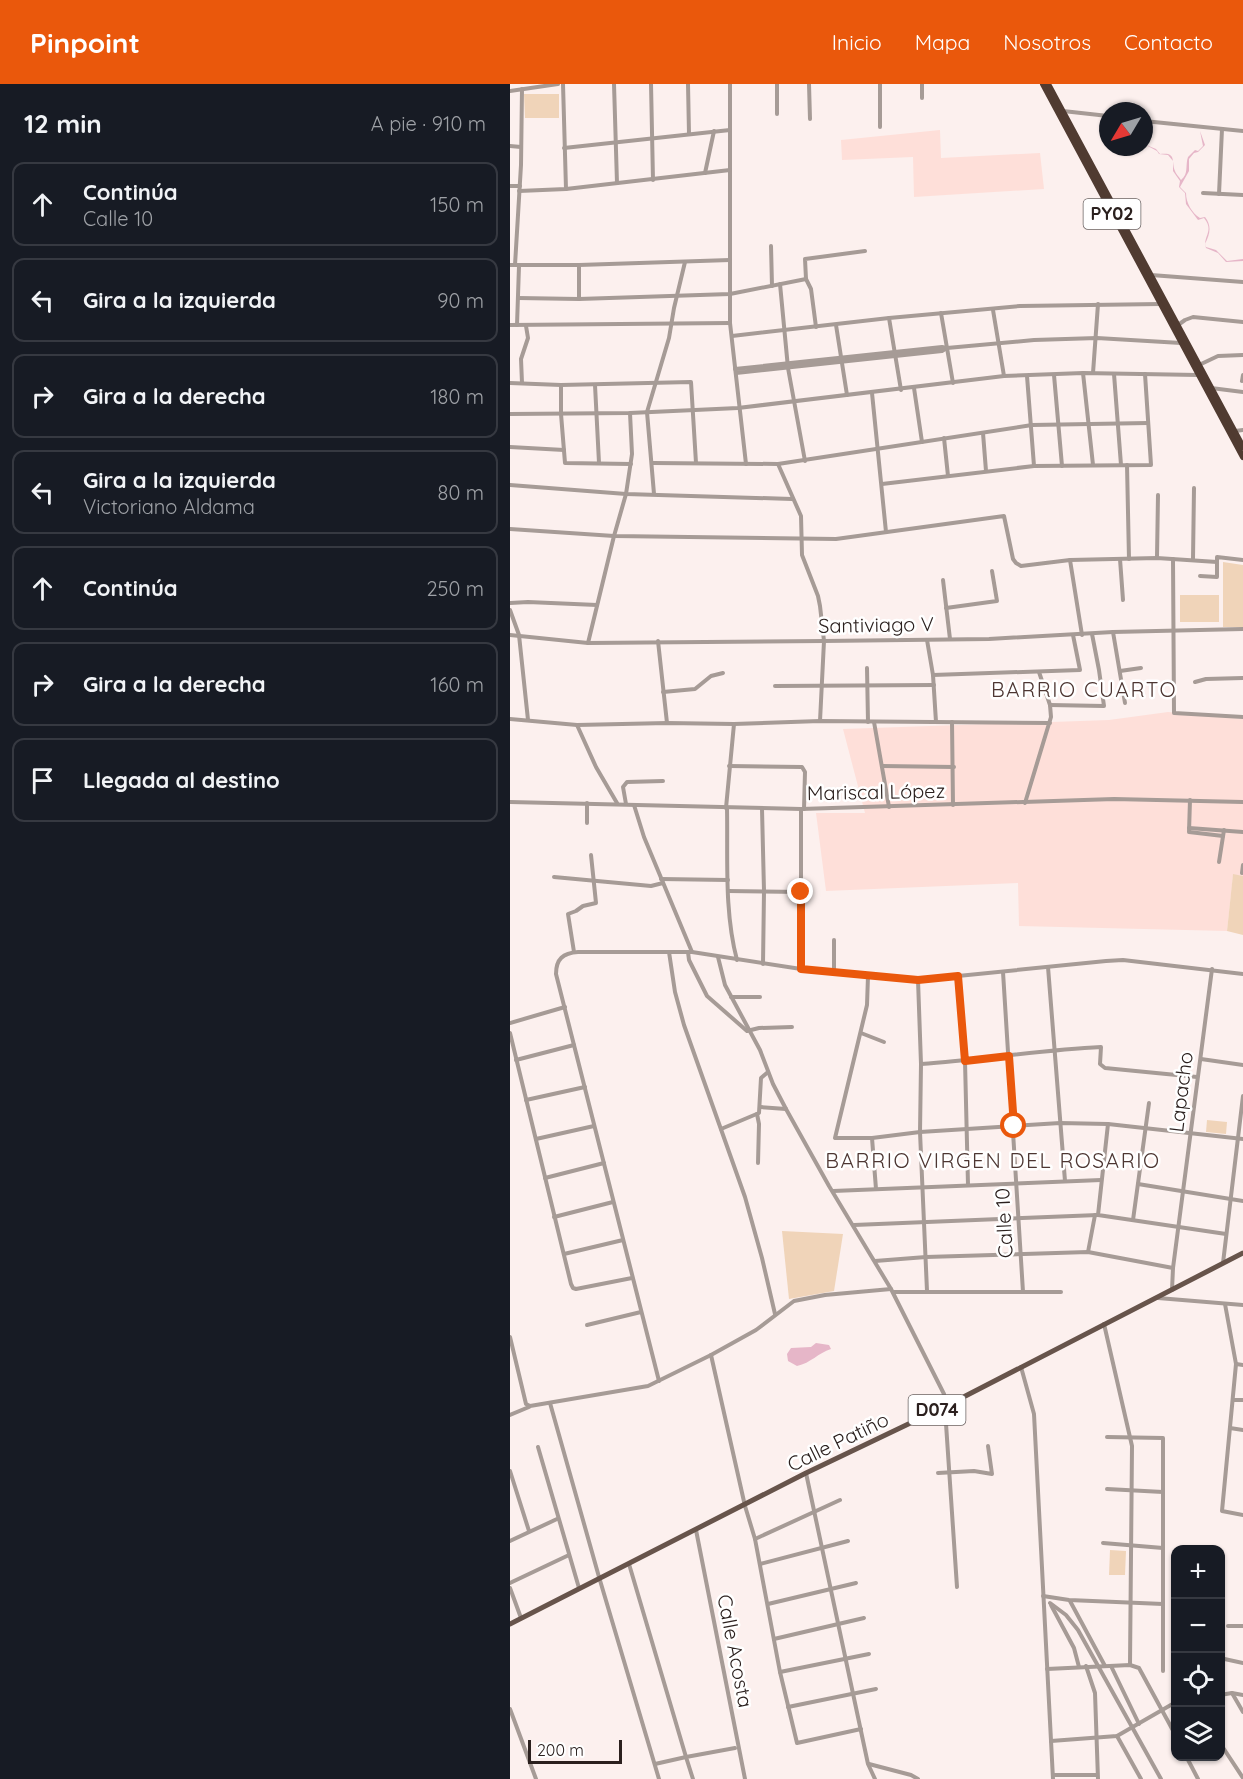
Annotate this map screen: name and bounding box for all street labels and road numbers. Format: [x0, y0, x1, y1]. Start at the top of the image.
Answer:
road number: PY02 [1084, 199, 1140, 229]
street label: Santiviago V [818, 611, 934, 638]
street label: Mariscal López [807, 778, 945, 805]
street label: Lapacho [1163, 1050, 1198, 1134]
street label: Calle 10 [989, 1187, 1018, 1259]
road number: D074 [908, 1395, 966, 1425]
street label: Calle Patiño [783, 1406, 893, 1477]
street label: Calle Acosta [712, 1592, 759, 1710]

